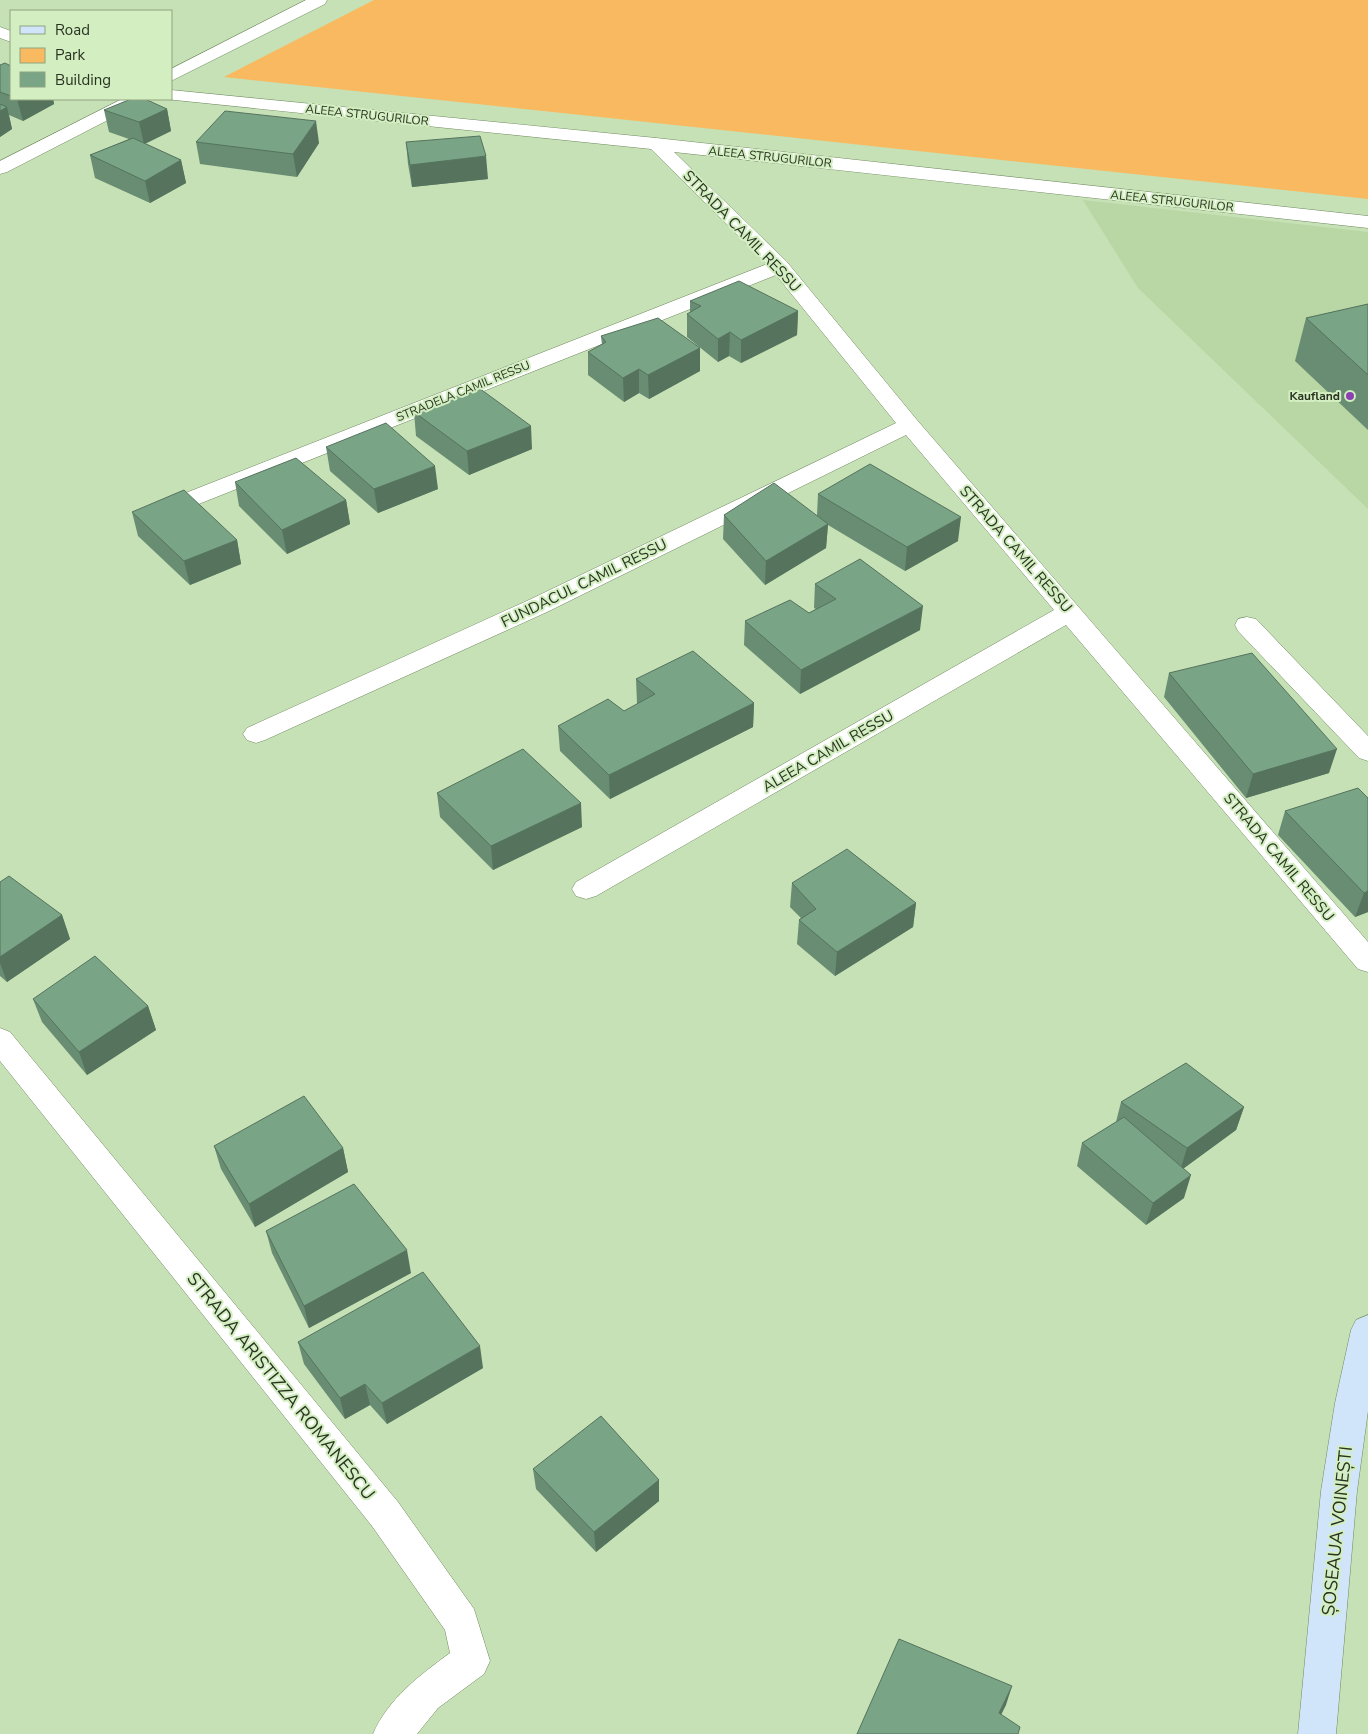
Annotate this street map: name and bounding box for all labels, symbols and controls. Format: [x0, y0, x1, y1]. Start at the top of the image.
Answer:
legend [10, 10, 172, 100]
text: Road [55, 20, 90, 40]
text: Park [55, 45, 85, 65]
text: Building [55, 70, 111, 90]
street label: ALEEA STRUGURILOR [305, 101, 429, 129]
street label: ALEEA STRUGURILOR [708, 143, 832, 171]
street label: STRADA CAMIL RESSU [679, 166, 805, 296]
street label: ALEEA STRUGURILOR [1110, 187, 1234, 215]
street label: STRADELA CAMIL RESSU [394, 357, 532, 425]
place label: Kaufland [1290, 388, 1340, 404]
marker: Kaufland [1344, 390, 1356, 402]
street label: STRADA CAMIL RESSU [955, 481, 1077, 617]
street label: FUNDACUL CAMIL RESSU [498, 534, 670, 632]
street label: ALEEA CAMIL RESSU [759, 705, 897, 797]
street label: STRADA CAMIL RESSU [1219, 789, 1339, 925]
street label: STRADA ARISTIZZA ROMANESCU [182, 1267, 380, 1505]
street label: ȘOSEAUA VOINEȘTI [1316, 1445, 1358, 1617]

